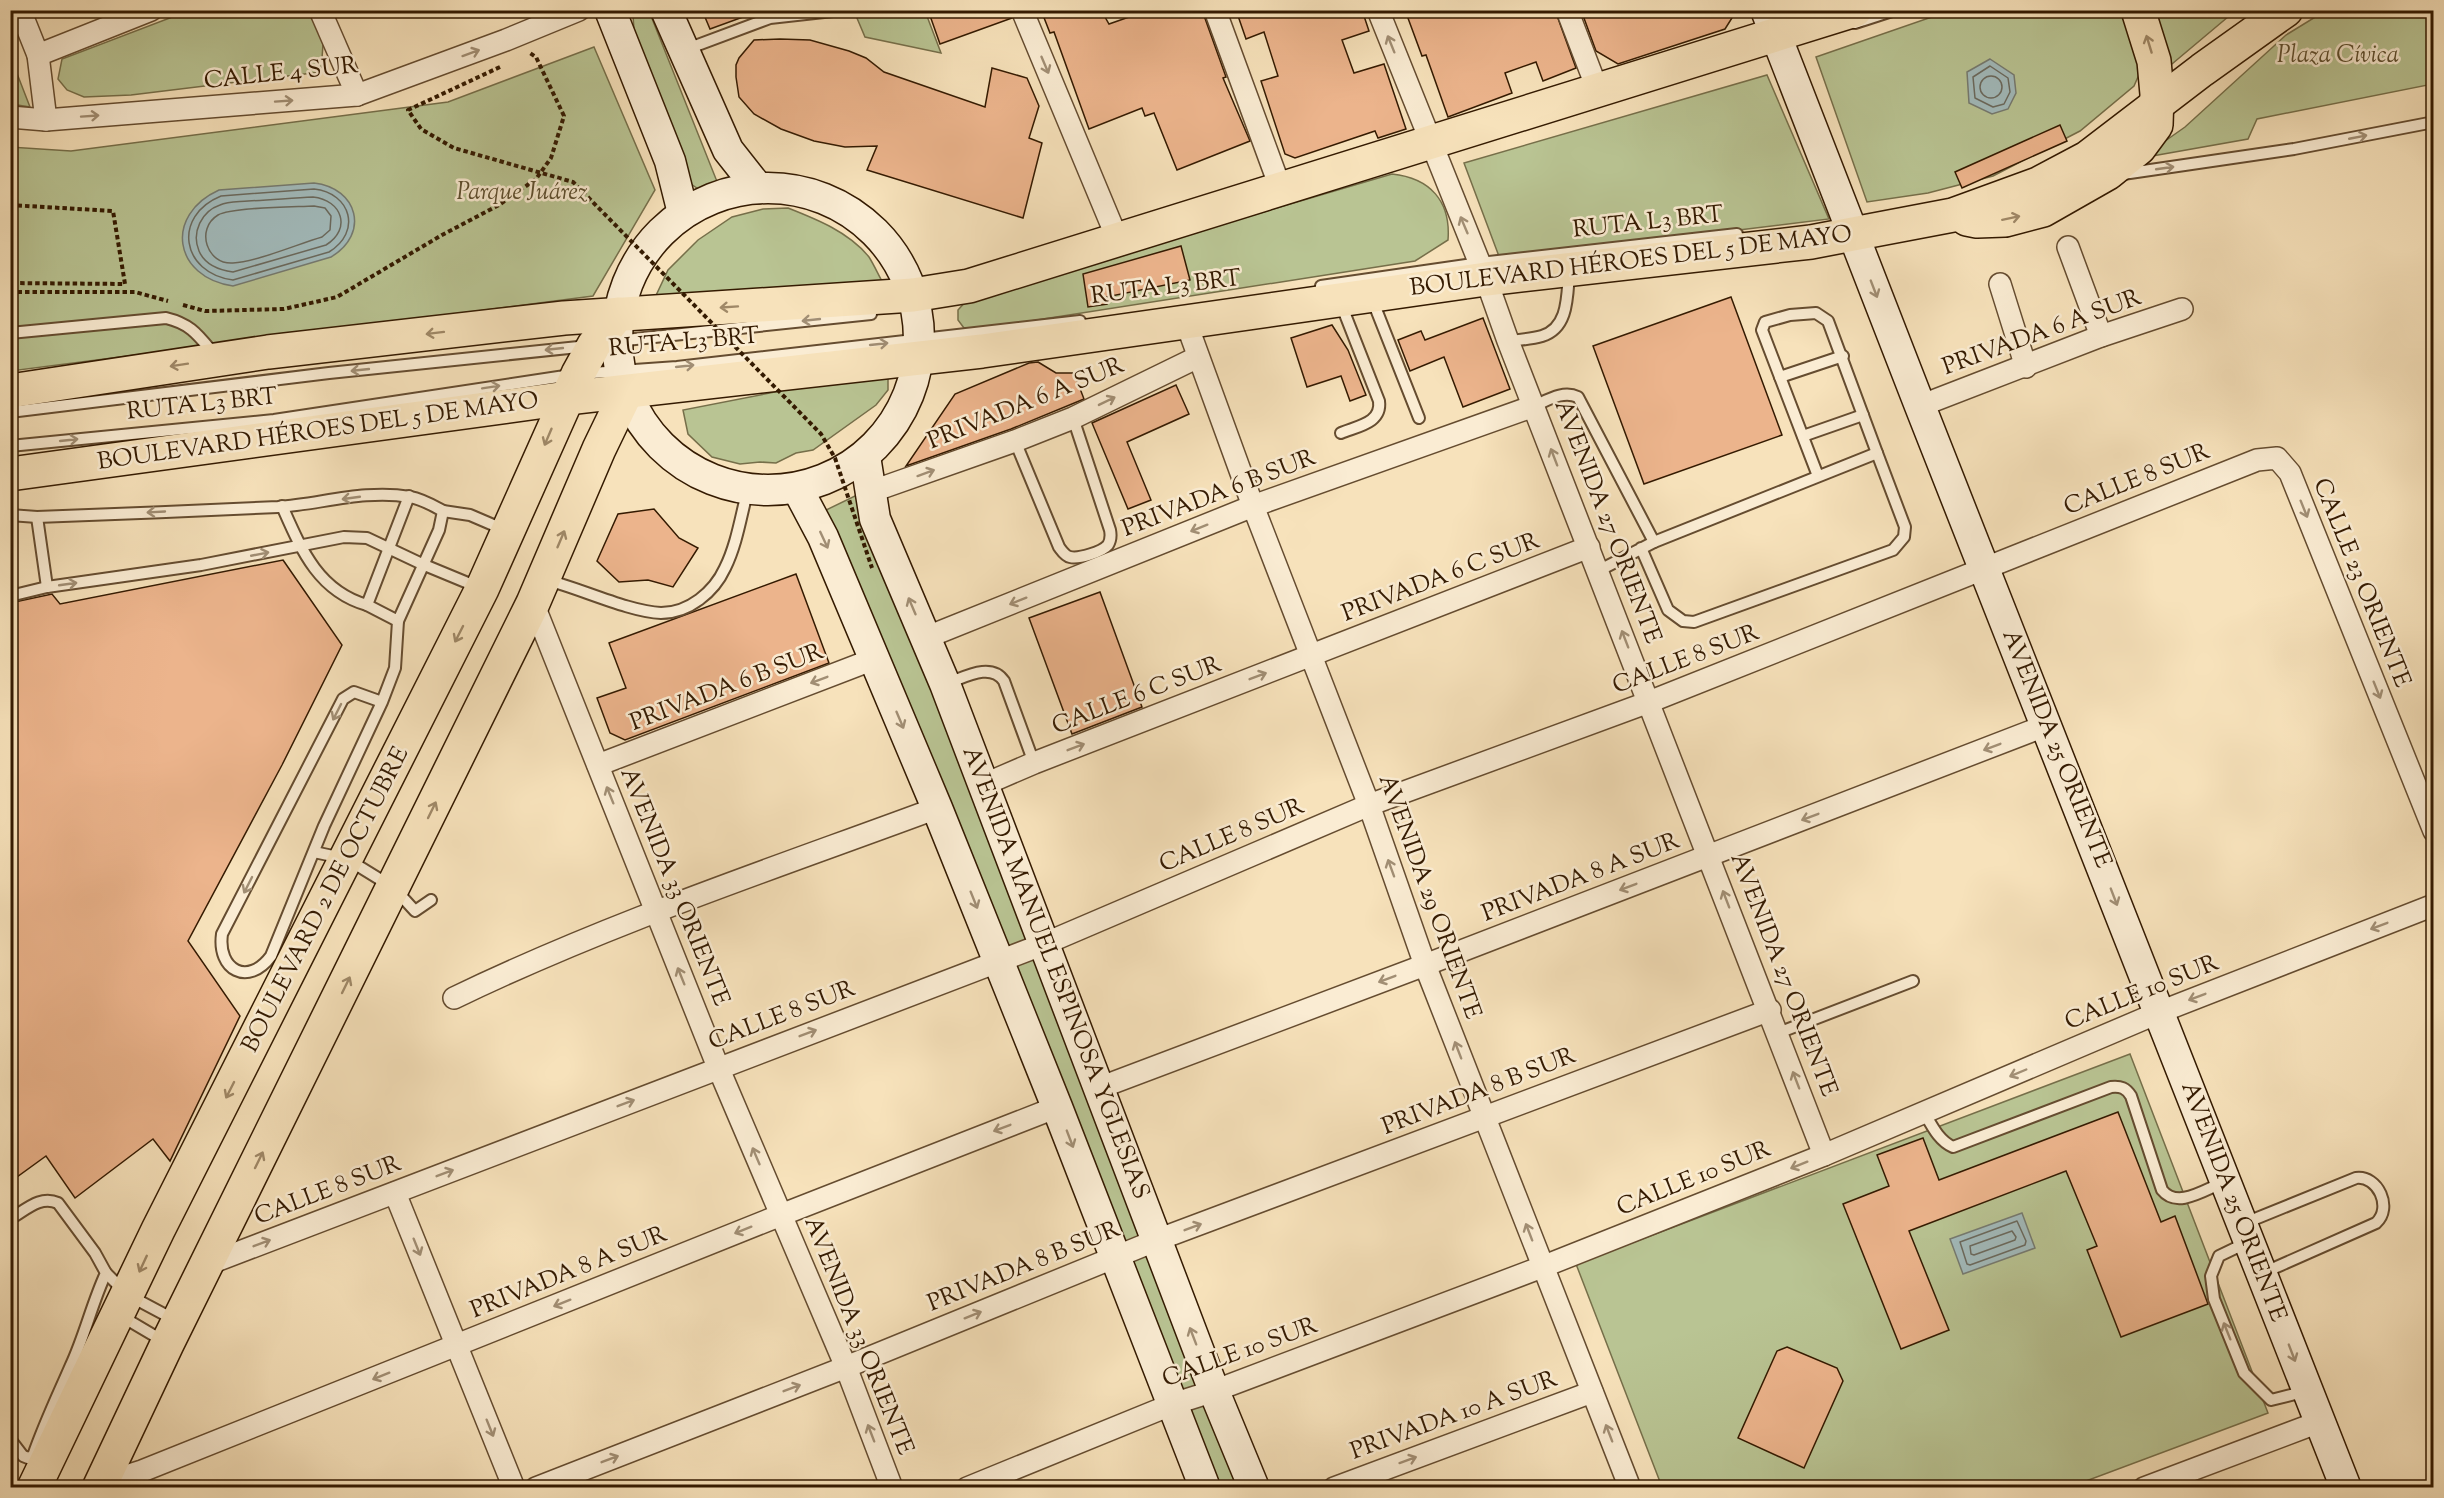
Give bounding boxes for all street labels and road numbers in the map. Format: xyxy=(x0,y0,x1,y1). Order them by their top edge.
street label: CALLE 4 SUR xyxy=(202,49,360,99)
street label: RUTA L3 BRT xyxy=(1571,198,1725,248)
street label: BOULEVARD HÉROES DEL 5 DE MAYO xyxy=(1408,218,1854,306)
street label: RUTA L3 BRT xyxy=(1089,262,1243,314)
street label: PRIVADA 6 A SUR xyxy=(1938,281,2147,385)
street label: RUTA L3 BRT xyxy=(607,319,761,367)
street label: PRIVADA 6 A SUR xyxy=(923,349,1130,459)
street label: RUTA L3 BRT xyxy=(125,380,279,430)
street label: BOULEVARD HÉROES DEL 5 DE MAYO xyxy=(95,384,541,480)
street label: AVENIDA 27 ORIENTE xyxy=(1545,395,1669,649)
street label: CALLE 8 SUR xyxy=(2059,435,2216,525)
street label: PRIVADA 6 B SUR xyxy=(1117,441,1321,547)
street label: CALLE 23 ORIENTE xyxy=(2303,473,2419,693)
street label: PRIVADA 6 C SUR xyxy=(1337,524,1545,631)
street label: CALLE 8 SUR xyxy=(1608,616,1765,704)
street label: AVENIDA 25 ORIENTE xyxy=(1993,625,2120,874)
street label: PRIVADA 6 B SUR xyxy=(625,635,829,741)
street label: CALLE 6 C SUR xyxy=(1047,648,1227,744)
street label: BOULEVARD 2 DE OCTUBRE xyxy=(234,741,418,1059)
street label: AVENIDA MANUEL ESPINOSA YGLESIAS xyxy=(953,742,1157,1204)
street label: AVENIDA 33 ORIENTE xyxy=(611,763,738,1012)
street label: AVENIDA 29 ORIENTE xyxy=(1369,770,1489,1025)
street label: CALLE 8 SUR xyxy=(1154,790,1310,882)
street label: PRIVADA 8 A SUR xyxy=(1477,824,1686,931)
street label: AVENIDA 27 ORIENTE xyxy=(1721,848,1845,1102)
street label: CALLE 10 SUR xyxy=(2060,946,2225,1039)
street label: CALLE 8 SUR xyxy=(704,972,861,1060)
street label: PRIVADA 8 B SUR xyxy=(1377,1039,1581,1145)
street label: AVENIDA 25 ORIENTE xyxy=(2172,1077,2295,1327)
street label: CALLE 10 SUR xyxy=(1612,1132,1777,1225)
street label: CALLE 8 SUR xyxy=(250,1147,407,1235)
street label: AVENIDA 33 ORIENTE xyxy=(795,1212,922,1461)
street label: PRIVADA 8 B SUR xyxy=(923,1213,1126,1321)
street label: PRIVADA 8 A SUR xyxy=(466,1218,673,1328)
street label: CALLE 10 SUR xyxy=(1158,1309,1323,1397)
street label: PRIVADA 10 A SUR xyxy=(1346,1362,1563,1469)

